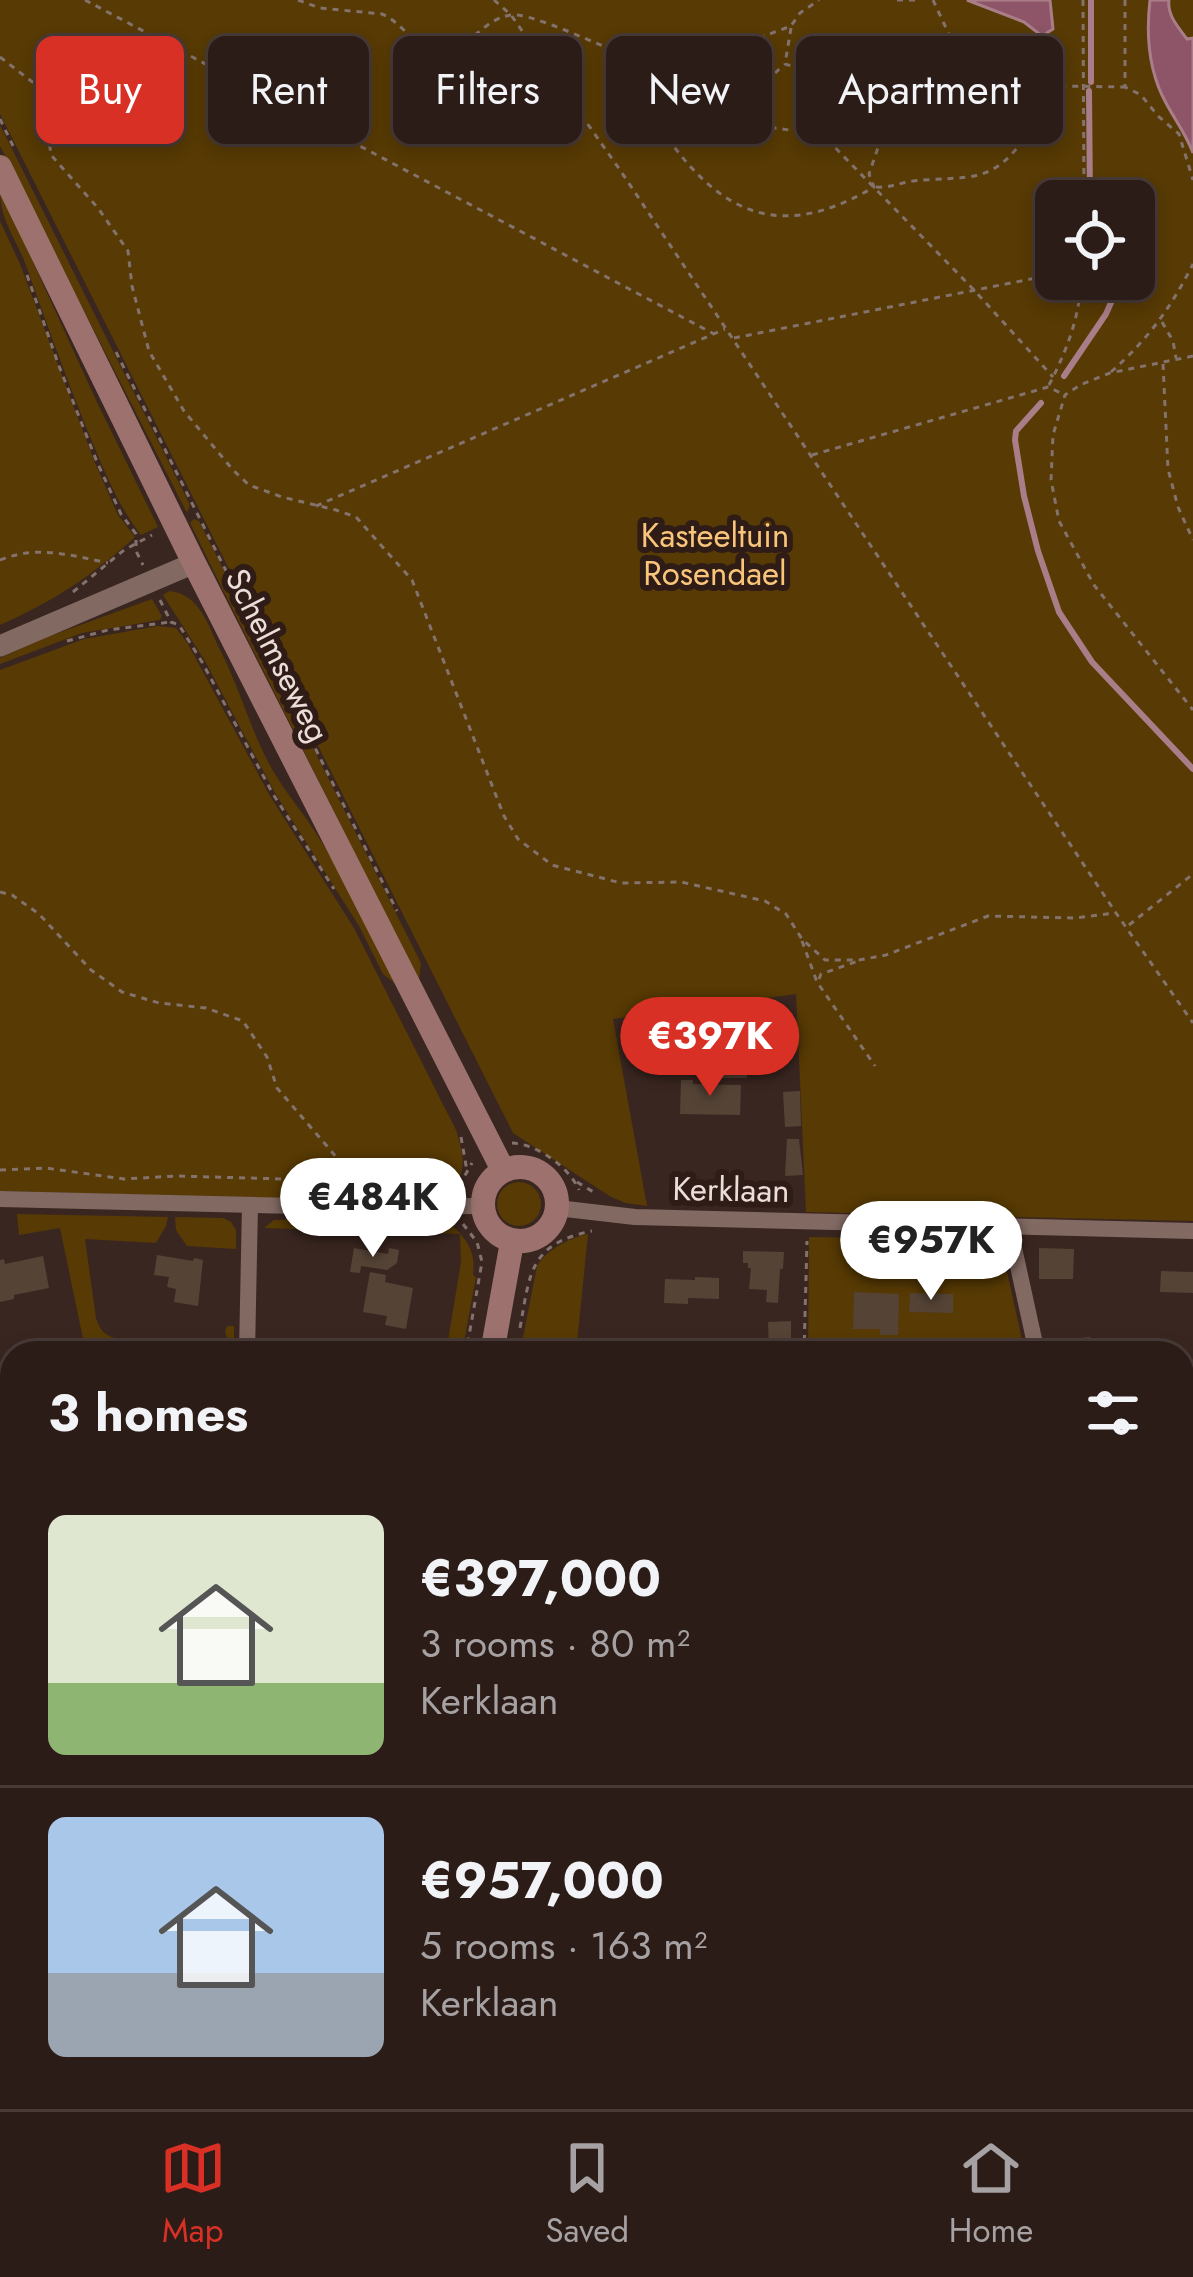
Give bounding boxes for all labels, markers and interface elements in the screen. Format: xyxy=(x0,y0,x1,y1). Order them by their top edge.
chip: Buy xyxy=(36,36,184,144)
chip: Rent xyxy=(208,36,369,144)
chip: Filters xyxy=(393,36,582,144)
chip: New xyxy=(606,36,772,144)
chip: Apartment xyxy=(796,36,1063,144)
map controls xyxy=(1035,180,1155,300)
button: locate xyxy=(1035,180,1155,300)
park label: Kasteeltuin Rosendael xyxy=(641,512,789,597)
street label: Schelmseweg xyxy=(214,560,341,750)
pin: €397K xyxy=(626,997,794,1099)
text: €397K xyxy=(647,1007,773,1064)
pin: €484K xyxy=(289,1158,457,1260)
street label: Kerklaan xyxy=(672,1165,790,1214)
text: €484K xyxy=(307,1168,439,1225)
pin: €957K xyxy=(847,1201,1015,1303)
text: €957K xyxy=(867,1211,995,1268)
text: 3 homes xyxy=(48,1376,248,1450)
icon: filters xyxy=(1080,1380,1146,1446)
text: €397,000 xyxy=(420,1541,661,1615)
icon: home xyxy=(144,1563,288,1707)
text: 3 rooms · 80 m² xyxy=(420,1615,690,1672)
text: Kerklaan xyxy=(420,1672,558,1729)
text: €957,000 xyxy=(420,1843,664,1917)
icon: home xyxy=(144,1865,288,2009)
text: 5 rooms · 163 m² xyxy=(420,1917,707,1974)
text: Kerklaan xyxy=(420,1974,558,2031)
tab: Map xyxy=(160,2135,226,2254)
tab: Saved xyxy=(546,2135,629,2254)
tab: Home xyxy=(949,2135,1033,2254)

